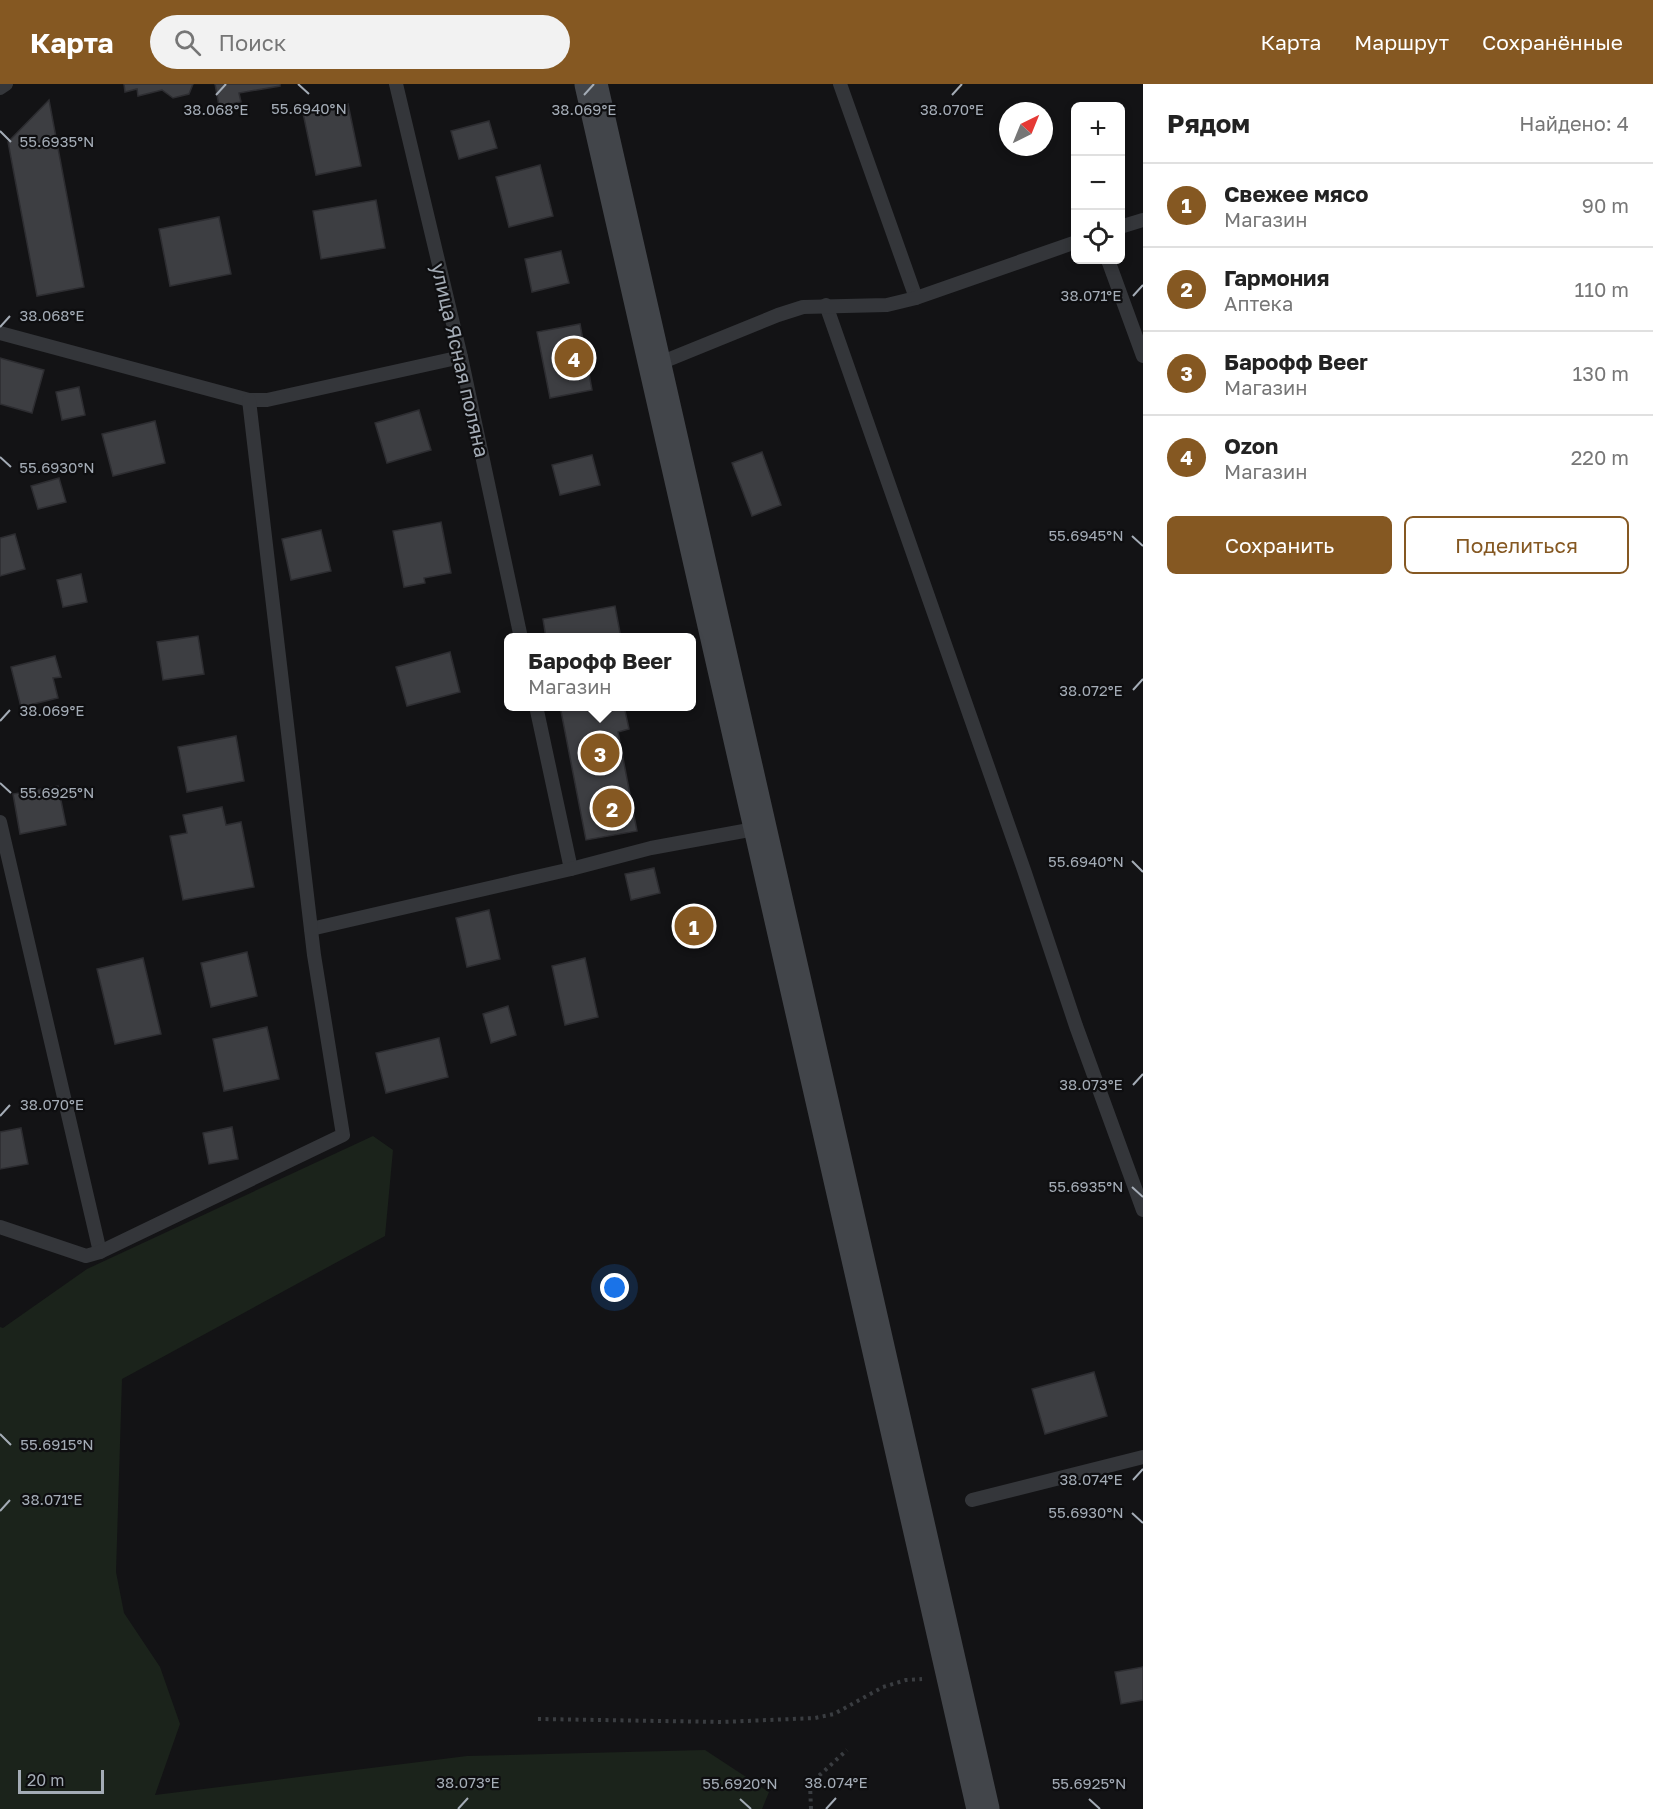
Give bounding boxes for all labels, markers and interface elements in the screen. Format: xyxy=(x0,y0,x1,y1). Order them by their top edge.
search box xyxy=(150,15,570,69)
text: Карта xyxy=(30,26,114,59)
icon: search xyxy=(171,26,204,59)
text: Поиск xyxy=(219,29,286,56)
text: Карта xyxy=(1260,29,1321,55)
text: Маршрут xyxy=(1354,29,1449,55)
text: Сохранённые xyxy=(1482,29,1623,55)
text: 55.6940°N xyxy=(271,99,347,117)
text: 38.068°E xyxy=(184,100,248,118)
text: 38.069°E xyxy=(552,100,616,118)
text: 38.070°E xyxy=(920,100,984,118)
north arrow xyxy=(999,102,1053,156)
map controls xyxy=(1071,102,1125,264)
button: + xyxy=(1071,102,1125,156)
text: Рядом xyxy=(1167,108,1250,139)
text: Найдено: 4 xyxy=(1519,111,1629,135)
text: 55.6935°N xyxy=(20,132,94,150)
button: − xyxy=(1071,156,1125,210)
text: Свежее мясо xyxy=(1224,180,1369,207)
text: 1 xyxy=(1181,193,1192,217)
text: 90 m xyxy=(1582,193,1629,217)
text: Магазин xyxy=(1224,207,1308,231)
button: locate xyxy=(1071,210,1125,264)
street label: улица Ясная поляна xyxy=(427,261,495,459)
text: Гармония xyxy=(1224,264,1329,291)
text: 2 xyxy=(1180,277,1193,301)
text: 110 m xyxy=(1575,277,1629,301)
text: 38.071°E xyxy=(1061,286,1121,304)
text: Аптека xyxy=(1224,291,1293,315)
text: 38.068°E xyxy=(20,306,84,324)
pin: 4 xyxy=(554,336,594,380)
text: Барофф Beer xyxy=(1224,348,1368,375)
text: 3 xyxy=(1180,361,1193,385)
text: 130 m xyxy=(1573,361,1629,385)
text: Магазин xyxy=(1224,375,1308,399)
text: Ozon xyxy=(1224,432,1278,459)
text: 4 xyxy=(1180,445,1193,469)
text: 220 m xyxy=(1571,445,1629,469)
text: 55.6930°N xyxy=(19,458,95,476)
text: Магазин xyxy=(1224,459,1308,483)
button: Сохранить xyxy=(1167,516,1392,574)
button: Поделиться xyxy=(1404,516,1629,574)
text: 55.6945°N xyxy=(1048,526,1124,544)
popup xyxy=(504,633,696,711)
text: Барофф Beer xyxy=(528,647,672,674)
text: Магазин xyxy=(528,674,612,698)
text: 38.072°E xyxy=(1059,681,1123,699)
text: 38.069°E xyxy=(20,701,84,719)
pin: 3 xyxy=(580,730,620,776)
text: 55.6925°N xyxy=(20,783,94,801)
pin: 2 xyxy=(592,786,632,830)
text: 55.6940°N xyxy=(1048,852,1124,870)
pin: 1 xyxy=(674,904,714,948)
text: 38.073°E xyxy=(1059,1075,1123,1093)
text: 38.070°E xyxy=(20,1095,84,1113)
text: 55.6935°N xyxy=(1049,1177,1123,1195)
your location xyxy=(600,1273,629,1302)
text: 55.6915°N xyxy=(20,1435,94,1453)
text: 38.074°E xyxy=(1059,1470,1123,1488)
text: 38.071°E xyxy=(22,1490,82,1508)
text: 55.6930°N xyxy=(1048,1503,1124,1521)
scale bar xyxy=(18,1767,104,1794)
text: 20 m xyxy=(27,1770,64,1790)
text: 38.073°E xyxy=(436,1773,500,1791)
text: 38.074°E xyxy=(804,1773,868,1791)
text: 55.6920°N xyxy=(702,1774,778,1792)
text: 55.6925°N xyxy=(1052,1774,1126,1792)

